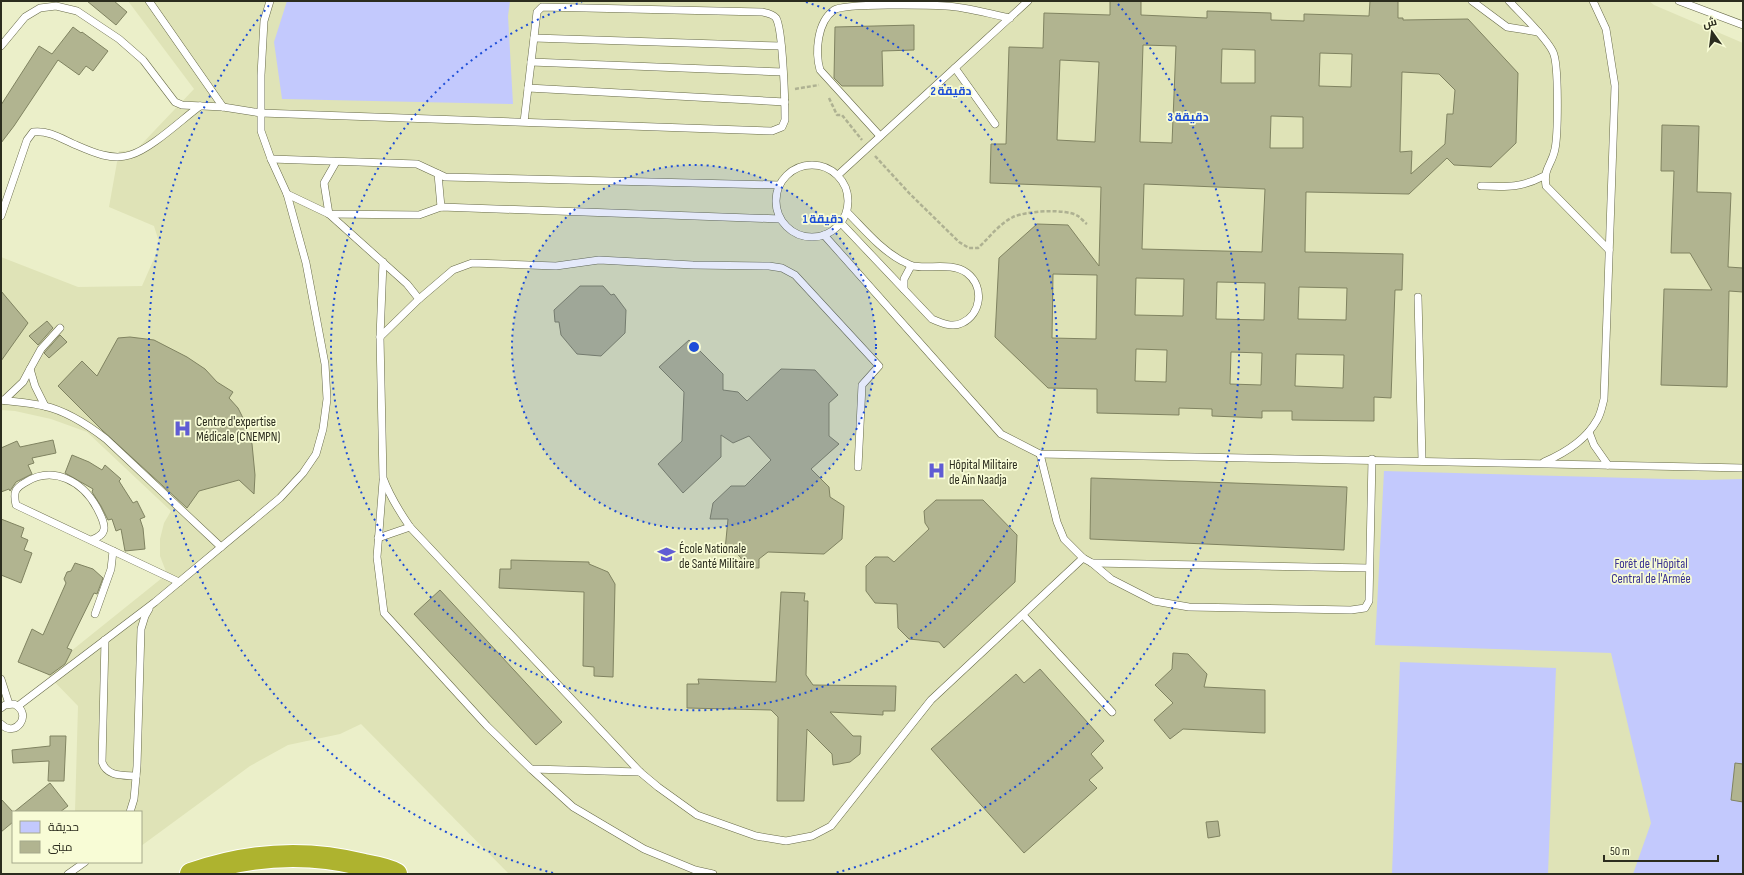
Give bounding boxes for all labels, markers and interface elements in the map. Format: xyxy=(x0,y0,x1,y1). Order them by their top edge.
north arrow xyxy=(1692,12,1732,52)
text: ش xyxy=(1701,15,1718,31)
text: 2 دقيقة xyxy=(930,84,972,99)
text: 3 دقيقة xyxy=(1167,110,1209,125)
text: 1 دقيقة xyxy=(803,212,843,227)
centre of rings xyxy=(687,340,701,354)
place label: Centre d'expertise Médicale (CNEMPN) xyxy=(196,414,280,445)
hospital icon: Centre d'expertise Médicale (CNEMPN) xyxy=(173,418,193,438)
place label: Hôpital Militaire de Ain Naadja xyxy=(949,457,1018,488)
hospital icon: Hôpital Militaire de Ain Naadja xyxy=(926,461,946,481)
place label: École Nationale de Santé Militaire xyxy=(679,541,754,572)
school or university icon: École Nationale de Santé Militaire xyxy=(656,545,676,565)
park label: Forêt de l'Hôpital Central de l'Armée xyxy=(1611,556,1691,587)
legend xyxy=(12,811,142,863)
text: حديقة xyxy=(48,820,79,835)
scale bar xyxy=(1604,837,1718,863)
text: مبنى xyxy=(48,840,73,855)
text: 50 m xyxy=(1610,844,1630,859)

